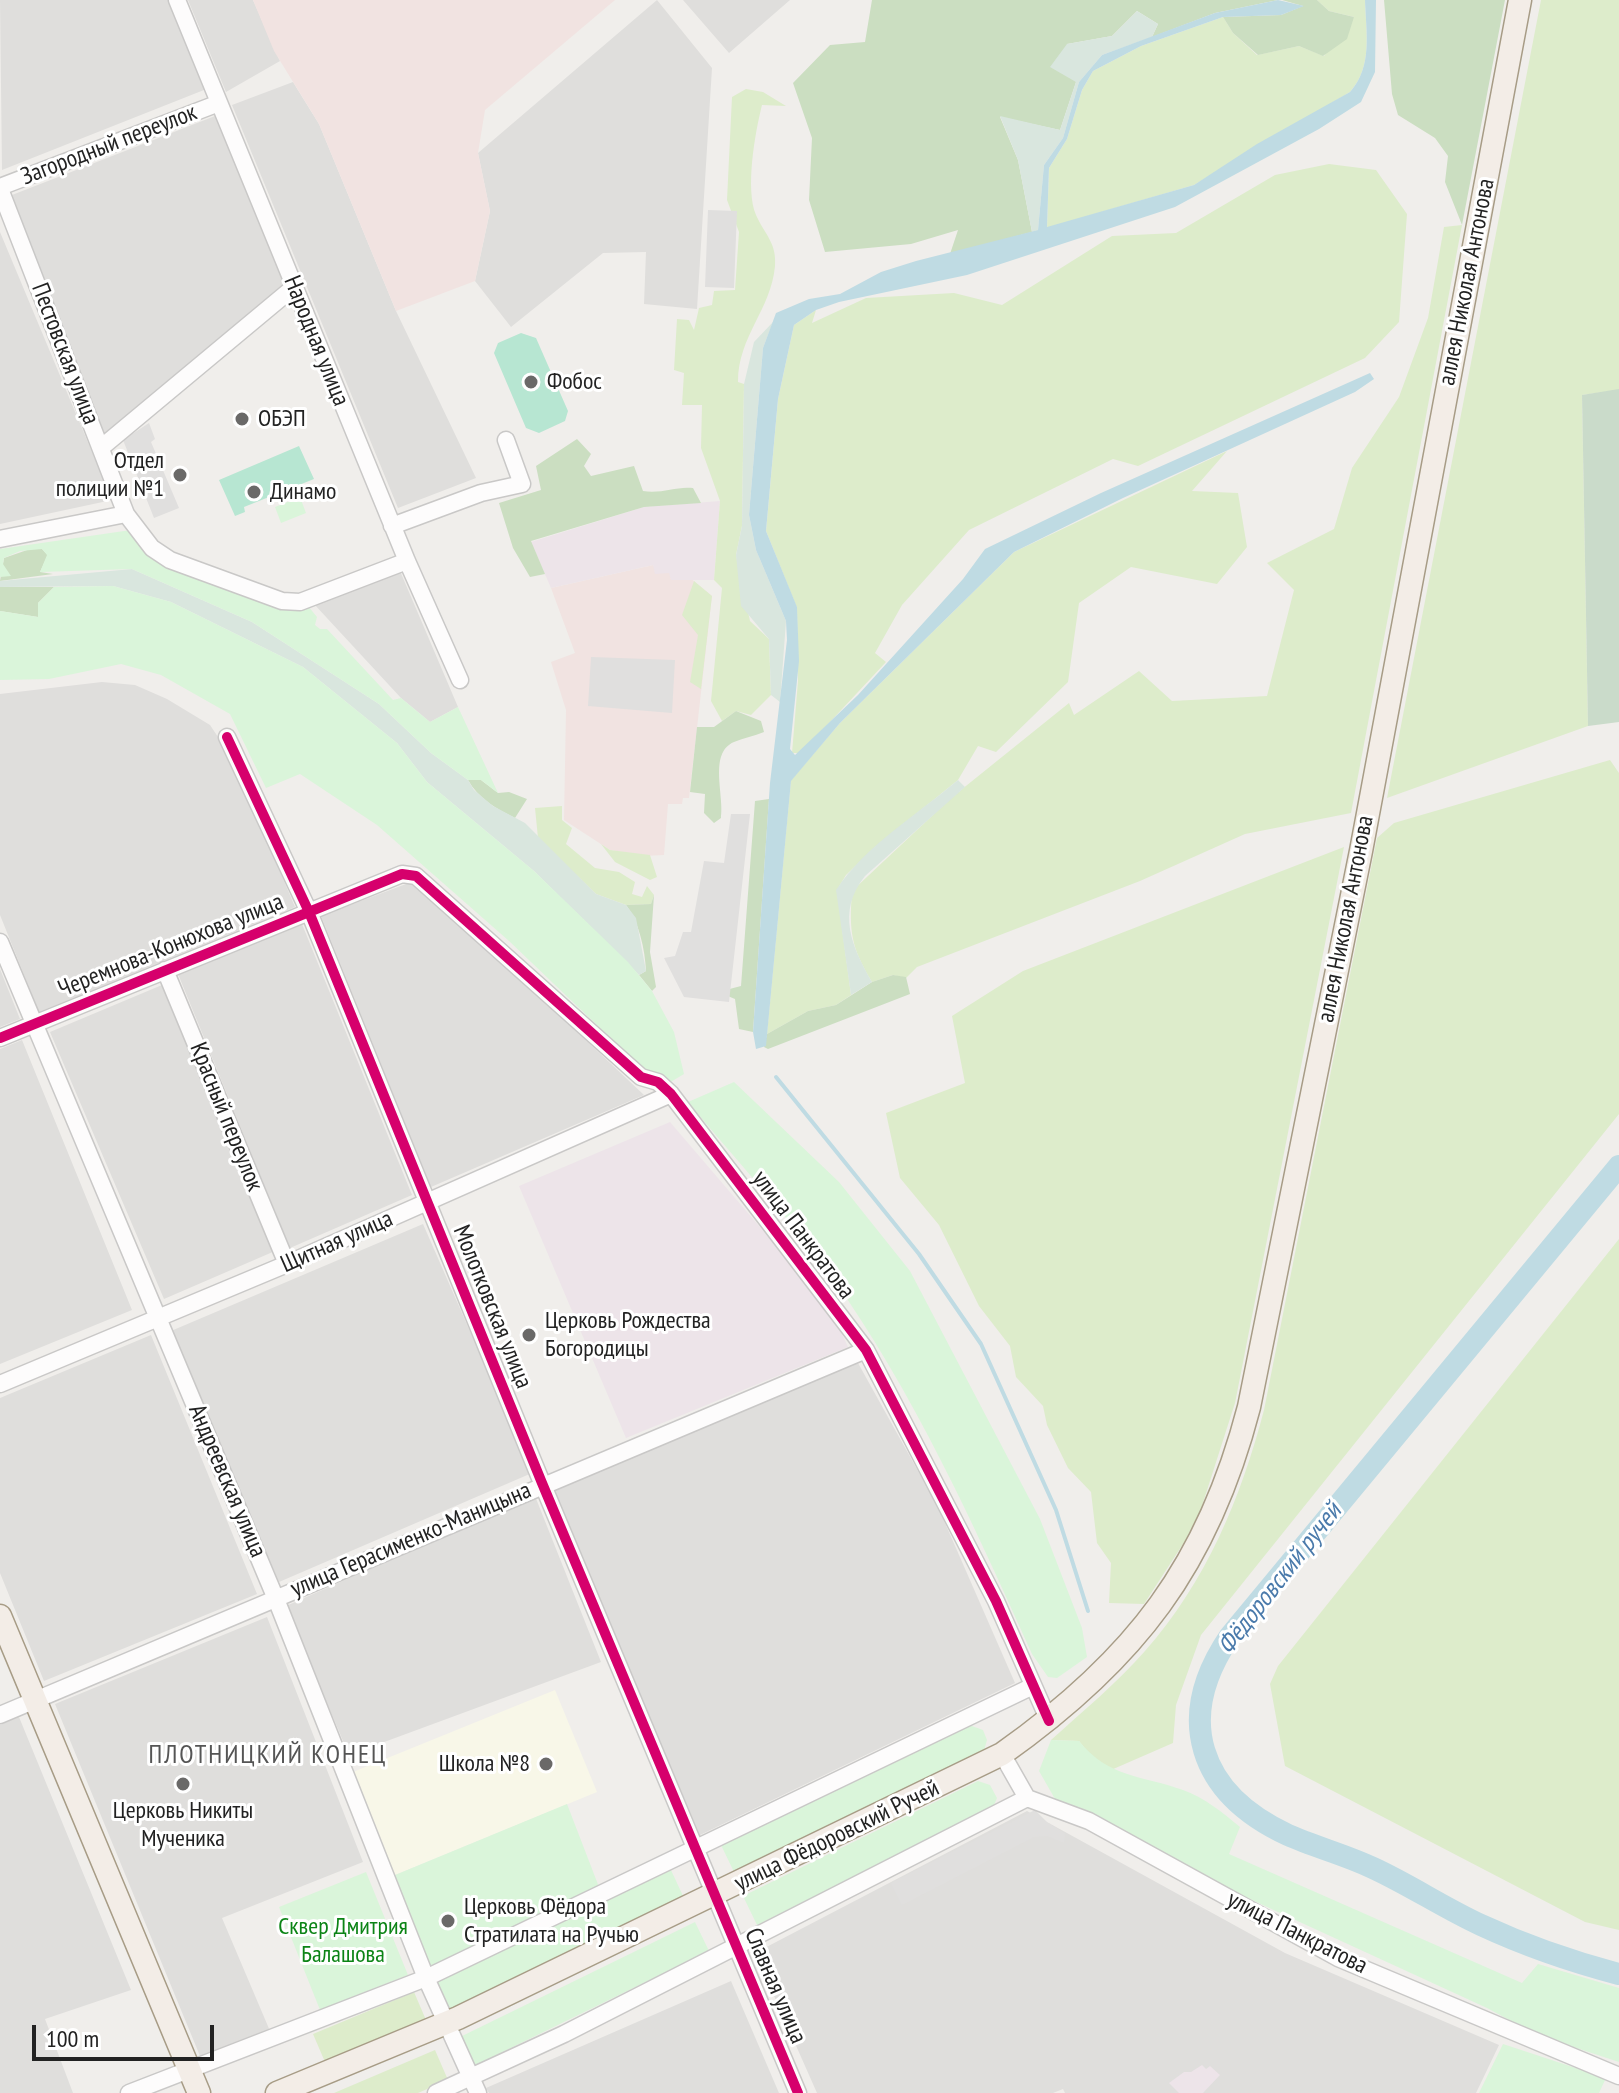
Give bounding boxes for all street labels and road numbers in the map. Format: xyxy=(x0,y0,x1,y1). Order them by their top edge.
street label: Загородный переулок xyxy=(17,98,201,192)
street label: аллея Николая Антонова xyxy=(1433,176,1501,388)
street label: Народная улица xyxy=(277,272,355,410)
street label: Пестовская улица xyxy=(25,279,105,429)
street label: аллея Николая Антонова xyxy=(1312,813,1380,1025)
street label: Черемнова-Конюхова улица xyxy=(54,888,288,1004)
street label: Красный переулок xyxy=(183,1038,269,1196)
street label: улица Панкратова xyxy=(745,1165,861,1305)
street label: Щитная улица xyxy=(277,1205,397,1279)
street label: Молотковская улица xyxy=(446,1221,538,1393)
street label: Андреевская улица xyxy=(182,1400,272,1562)
street label: улица Герасименко-Маницына xyxy=(286,1476,536,1604)
street label: улица Фёдоровский Ручей xyxy=(730,1774,944,1898)
street label: улица Панкратова xyxy=(1222,1885,1372,1981)
street label: Славная улица xyxy=(738,1924,812,2048)

